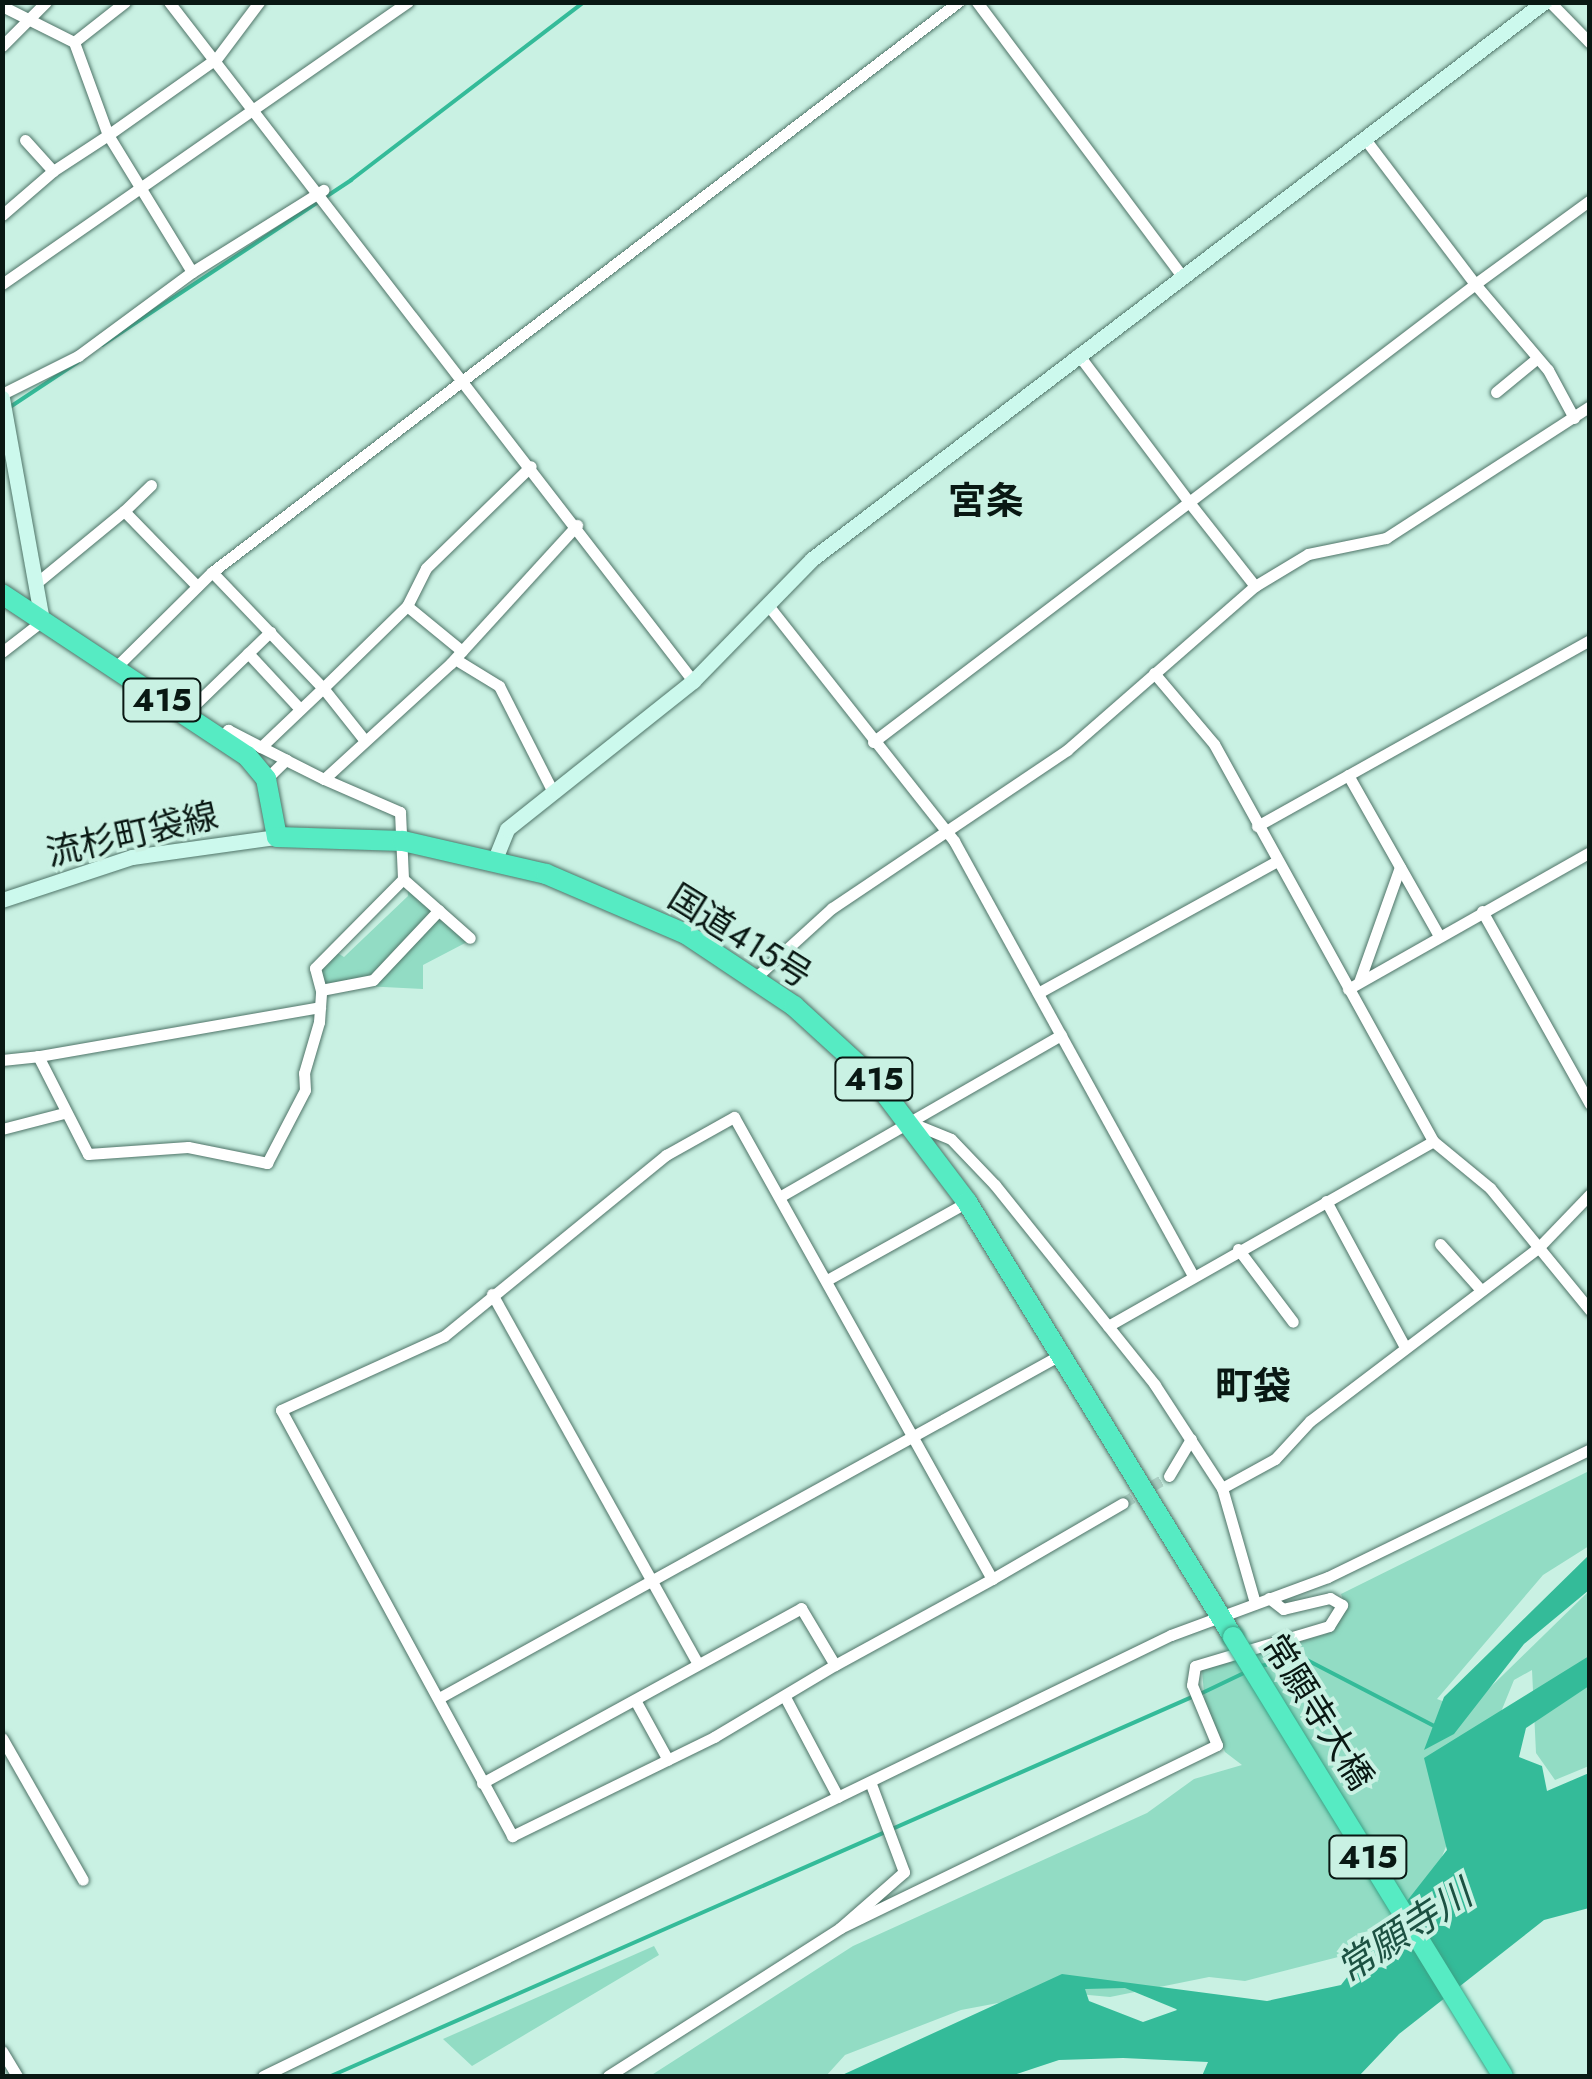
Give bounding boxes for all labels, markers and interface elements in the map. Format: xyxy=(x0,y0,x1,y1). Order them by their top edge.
district label: 宮条 xyxy=(948,478,1024,524)
road number: 415 xyxy=(122,673,202,727)
street label: 流杉町袋線 xyxy=(42,794,222,874)
street label: 国道415号 xyxy=(661,876,819,996)
road number: 415 xyxy=(834,1052,914,1106)
district label: 町袋 xyxy=(1215,1363,1291,1409)
street label: 常願寺大橋 xyxy=(1254,1627,1382,1797)
road number: 415 xyxy=(1328,1830,1408,1884)
water label: 常願寺川 xyxy=(1328,1870,1480,1992)

